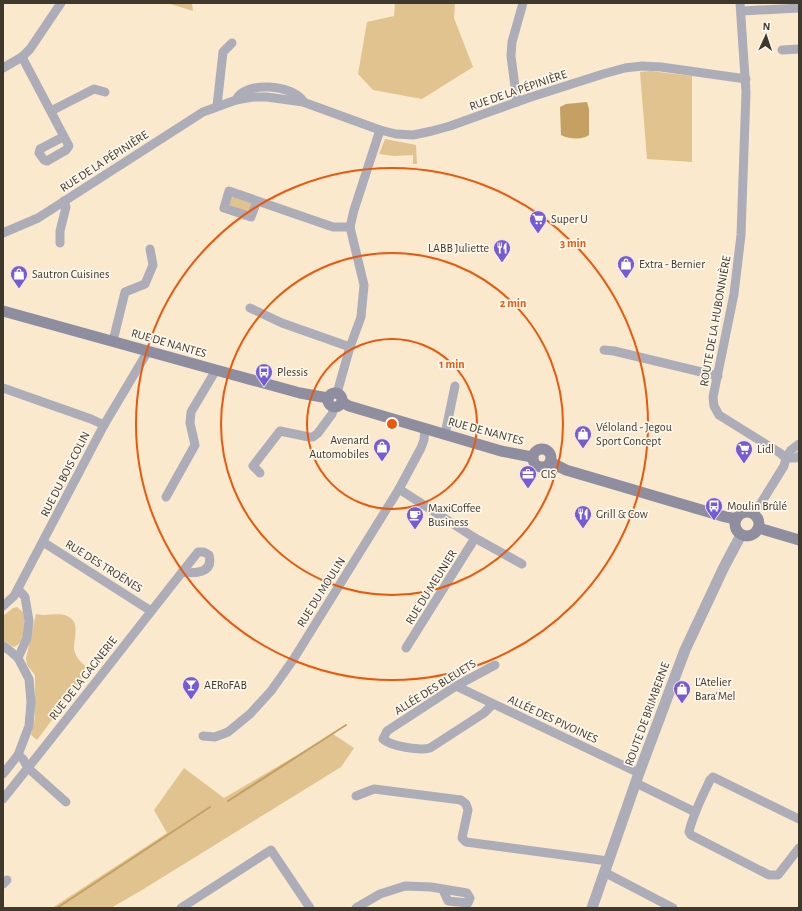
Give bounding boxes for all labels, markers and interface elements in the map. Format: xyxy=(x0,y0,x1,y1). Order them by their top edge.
north arrow xyxy=(746,16,786,56)
text: N xyxy=(762,21,771,32)
street label: RUE DE LA PÉPINIÈRE xyxy=(467,67,568,112)
street label: RUE DE LA PÉPINIÈRE xyxy=(57,127,150,194)
supermarket icon: Super U xyxy=(528,209,548,234)
place label: Super U xyxy=(551,213,588,225)
text: 3 min xyxy=(560,237,586,249)
restaurant icon: LABB Juliette xyxy=(492,238,512,263)
place label: LABB Juliette xyxy=(428,242,489,254)
shop icon: Extra - Bernier xyxy=(616,254,636,279)
street label: ROUTE DE LA HUBONNIÈRE xyxy=(697,254,732,387)
place label: Extra - Bernier xyxy=(639,258,705,270)
shop icon: Sautron Cuisines xyxy=(9,264,29,289)
place label: Sautron Cuisines xyxy=(32,268,109,280)
text: 2 min xyxy=(500,297,526,309)
street label: RUE DE NANTES xyxy=(130,327,208,360)
text: 1 min xyxy=(439,358,465,370)
bus stop icon: Plessis xyxy=(254,362,274,387)
place label: Plessis xyxy=(277,366,308,378)
street label: RUE DE NANTES xyxy=(447,415,525,447)
centre of rings xyxy=(385,417,399,431)
place label: Véloland - Jegou Sport Concept xyxy=(596,421,672,447)
shop icon: Véloland - Jegou Sport Concept xyxy=(573,424,593,449)
street label: RUE DU BOIS COLIN xyxy=(38,429,92,519)
place label: Avenard Automobiles xyxy=(309,434,369,460)
shop icon: Avenard Automobiles xyxy=(372,437,392,462)
supermarket icon: Lidl xyxy=(734,439,754,464)
place label: Lidl xyxy=(757,443,774,455)
office icon: CIS xyxy=(518,464,538,489)
place label: CIS xyxy=(541,468,556,480)
bus stop icon: Moulin Brûlé xyxy=(704,496,724,521)
place label: Moulin Brûlé xyxy=(727,500,787,512)
place label: MaxiCoffee Business xyxy=(428,502,481,528)
restaurant icon: Grill & Cow xyxy=(573,504,593,529)
cafe icon: MaxiCoffee Business xyxy=(405,505,425,530)
place label: Grill & Cow xyxy=(596,508,648,520)
street label: RUE DES TROËNES xyxy=(63,537,145,595)
street label: RUE DU MEUNIER xyxy=(403,547,459,626)
street label: RUE DU MOULIN xyxy=(295,555,347,629)
street label: RUE DE LA GAGNERIE xyxy=(47,634,119,722)
street label: ALLÉE DES BLEUETS xyxy=(392,656,478,717)
street label: ROUTE DE BRIMBERNE xyxy=(623,660,671,768)
bar icon: AERoFAB xyxy=(181,675,201,700)
place label: L'Atelier Bara'Mel xyxy=(695,676,736,702)
place label: AERoFAB xyxy=(204,679,247,691)
shop icon: L'Atelier Bara'Mel xyxy=(672,679,692,704)
street label: ALLÉE DES PIVOINES xyxy=(506,692,601,745)

